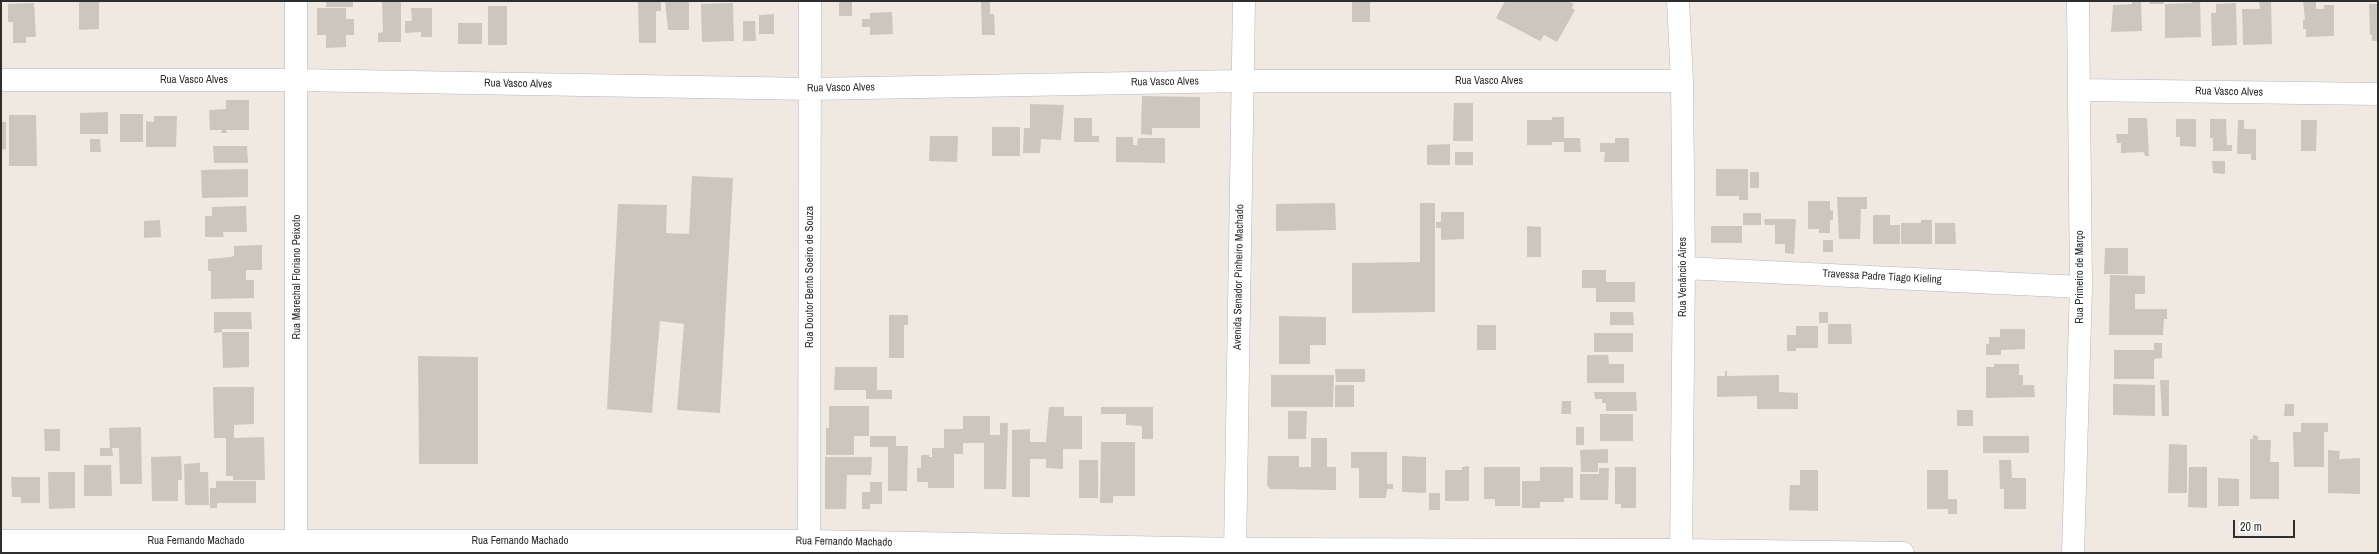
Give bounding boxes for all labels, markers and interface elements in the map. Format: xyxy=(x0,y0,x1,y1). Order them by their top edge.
street label: Rua Vasco Alves xyxy=(160,73,228,87)
street label: Rua Vasco Alves xyxy=(1455,74,1523,88)
street label: Rua Vasco Alves xyxy=(1131,75,1199,89)
street label: Rua Vasco Alves xyxy=(484,77,552,91)
street label: Rua Vasco Alves xyxy=(807,81,875,95)
street label: Rua Vasco Alves xyxy=(2195,85,2263,99)
street label: Avenida Senador Pinheiro Machado xyxy=(1231,204,1247,350)
street label: Rua Doutor Bento Soeiro de Souza xyxy=(803,206,817,348)
street label: Rua Marechal Floriano Peixoto xyxy=(290,215,304,339)
street label: Rua Primeiro de Março xyxy=(2073,230,2087,324)
street label: Rua Venâncio Aires xyxy=(1676,237,1690,317)
street label: Travessa Padre Tiago Kieling xyxy=(1822,267,1942,287)
scale bar xyxy=(2235,512,2297,538)
text: 20 m xyxy=(2240,519,2262,535)
street label: Rua Fernando Machado xyxy=(148,534,244,548)
street label: Rua Fernando Machado xyxy=(472,534,568,548)
street label: Rua Fernando Machado xyxy=(795,535,893,549)

